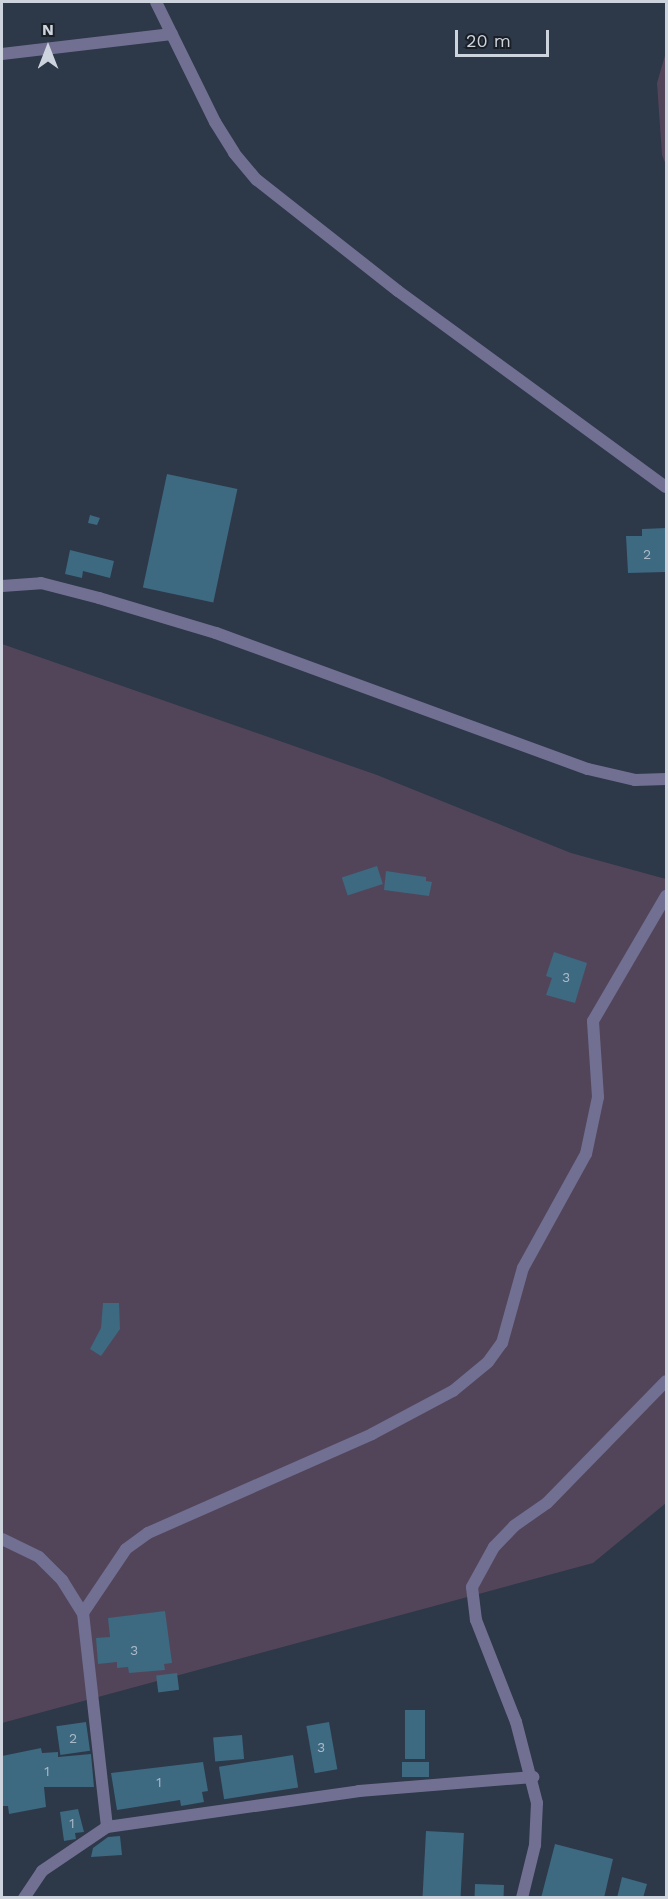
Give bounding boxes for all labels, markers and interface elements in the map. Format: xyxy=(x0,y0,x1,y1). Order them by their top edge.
north arrow xyxy=(18,18,78,78)
scale bar xyxy=(458,18,552,56)
text: N xyxy=(42,20,54,39)
text: 20 m xyxy=(466,30,511,51)
house number: 2 xyxy=(643,546,651,562)
house number: 3 xyxy=(562,969,570,985)
house number: 3 xyxy=(130,1642,138,1658)
house number: 2 xyxy=(69,1730,77,1746)
house number: 3 xyxy=(317,1739,325,1755)
house number: 1 xyxy=(44,1763,50,1779)
house number: 1 xyxy=(156,1774,162,1790)
house number: 1 xyxy=(69,1815,75,1831)

